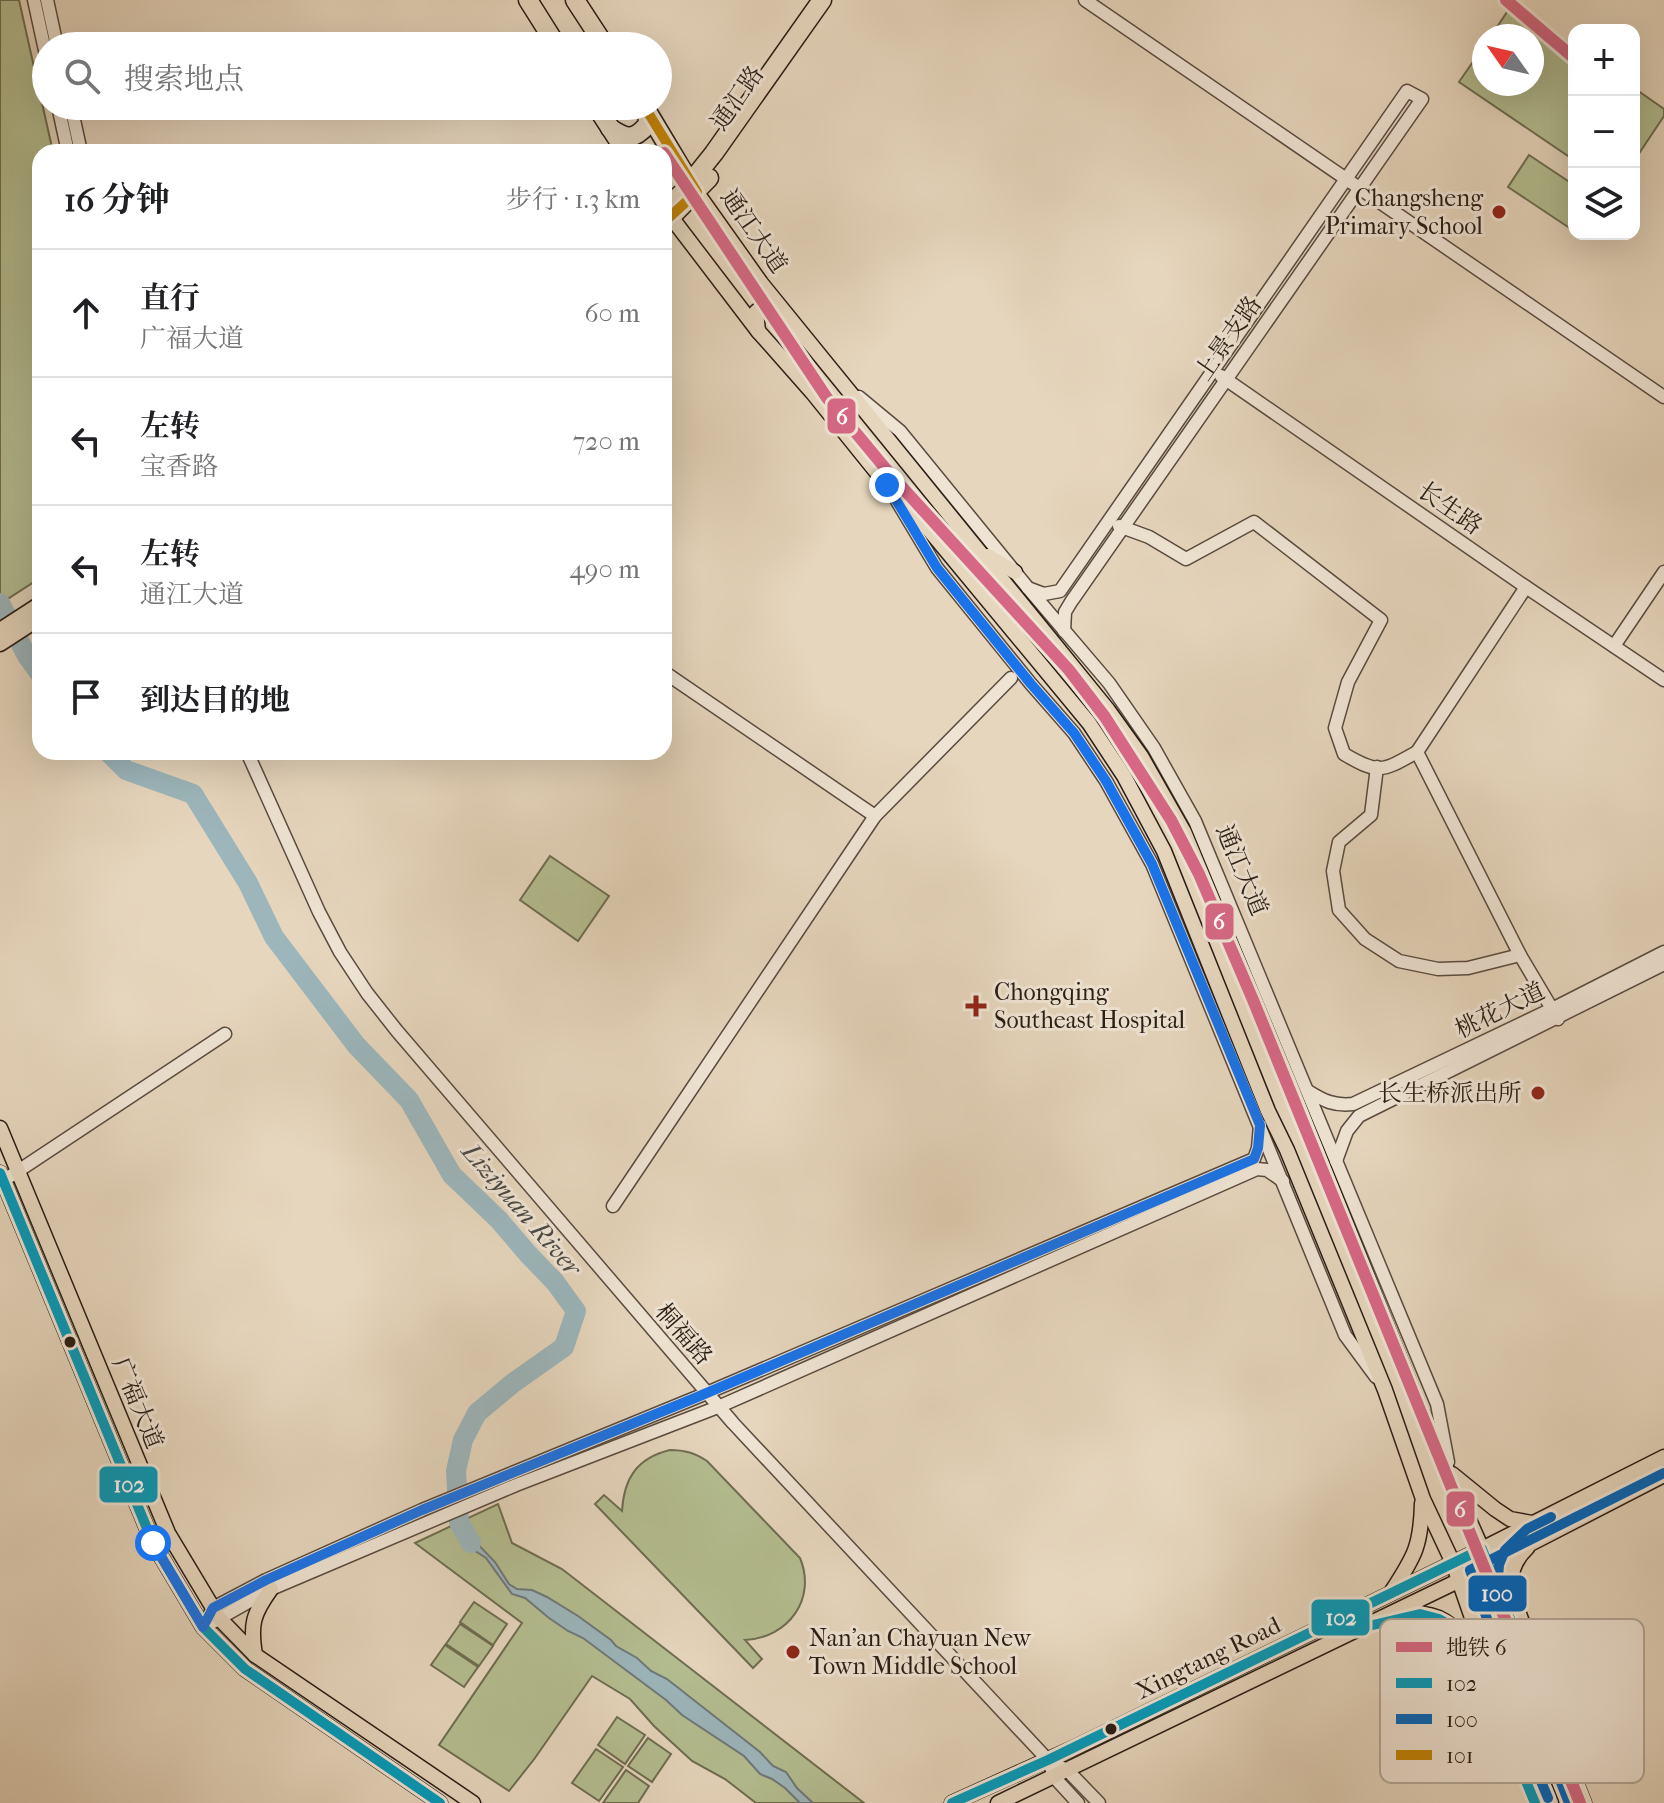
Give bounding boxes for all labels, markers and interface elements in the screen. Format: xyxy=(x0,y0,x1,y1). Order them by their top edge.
north arrow xyxy=(1472,24,1544,96)
map controls xyxy=(1568,24,1640,240)
button: + xyxy=(1568,24,1640,96)
search box xyxy=(32,32,672,120)
icon: search xyxy=(60,54,104,98)
street label: 通汇路 xyxy=(705,60,769,136)
text: 搜索地点 xyxy=(124,62,244,97)
button: − xyxy=(1568,96,1640,168)
button: layers xyxy=(1568,168,1640,240)
text: 16 分钟 xyxy=(64,180,170,220)
text: 步行 · 1.3 km xyxy=(506,184,640,215)
street label: 通江大道 xyxy=(715,184,793,278)
place label: Changsheng Primary School xyxy=(1325,184,1484,240)
marker: Changsheng Primary School xyxy=(1490,203,1508,221)
text: 直行 xyxy=(140,281,200,316)
icon: ahead xyxy=(64,291,108,335)
street label: 上景支路 xyxy=(1189,291,1267,385)
text: 60 m xyxy=(584,298,640,329)
text: 广福大道 xyxy=(140,323,244,354)
line badge: 6 xyxy=(826,397,857,435)
text: 6 xyxy=(836,404,849,430)
text: 左转 xyxy=(140,409,200,444)
icon: left xyxy=(64,419,108,463)
text: 720 m xyxy=(573,426,640,457)
text: 宝香路 xyxy=(140,451,218,482)
route end xyxy=(869,467,905,503)
street label: 长生路 xyxy=(1412,476,1488,540)
text: 左转 xyxy=(140,537,200,572)
icon: left xyxy=(64,547,108,591)
text: 490 m xyxy=(569,554,640,585)
text: 通江大道 xyxy=(140,579,244,610)
icon: arrive xyxy=(64,675,108,719)
text: 到达目的地 xyxy=(140,683,290,718)
street label: 通江大道 xyxy=(1210,820,1274,920)
line badge: 6 xyxy=(1204,902,1235,941)
text: 6 xyxy=(1213,909,1226,935)
street label: 桃花大道 xyxy=(1451,976,1549,1044)
place label: Chongqing Southeast Hospital xyxy=(994,978,1186,1034)
marker: Chongqing Southeast Hospital xyxy=(965,995,987,1017)
place label: 长生桥派出所 xyxy=(1378,1079,1522,1107)
marker: 长生桥派出所 xyxy=(1529,1084,1547,1102)
water label: Liziyuan River xyxy=(454,1135,589,1284)
street label: 桐福路 xyxy=(650,1298,718,1370)
unlabelled marker xyxy=(62,1334,78,1350)
street label: 广福大道 xyxy=(107,1353,169,1453)
line badge: 102 xyxy=(98,1465,159,1504)
text: 102 xyxy=(113,1472,145,1498)
line badge: 6 xyxy=(1445,1490,1476,1528)
text: 6 xyxy=(1454,1497,1467,1523)
route start xyxy=(135,1525,171,1561)
line badge: 100 xyxy=(1467,1574,1528,1613)
text: 100 xyxy=(1481,1581,1513,1607)
line badge: 102 xyxy=(1310,1598,1371,1637)
text: 102 xyxy=(1325,1605,1357,1631)
street label: Xingtang Road xyxy=(1131,1610,1286,1705)
legend xyxy=(1380,1619,1644,1783)
place label: Nan'an Chayuan New Town Middle School xyxy=(809,1624,1032,1680)
text: 地铁 6 xyxy=(1446,1635,1507,1661)
marker: Nan'an Chayuan New Town Middle School xyxy=(784,1643,802,1661)
text: 102 xyxy=(1446,1671,1477,1697)
text: 100 xyxy=(1446,1707,1478,1733)
unlabelled marker xyxy=(1103,1721,1119,1737)
text: 101 xyxy=(1446,1743,1474,1769)

